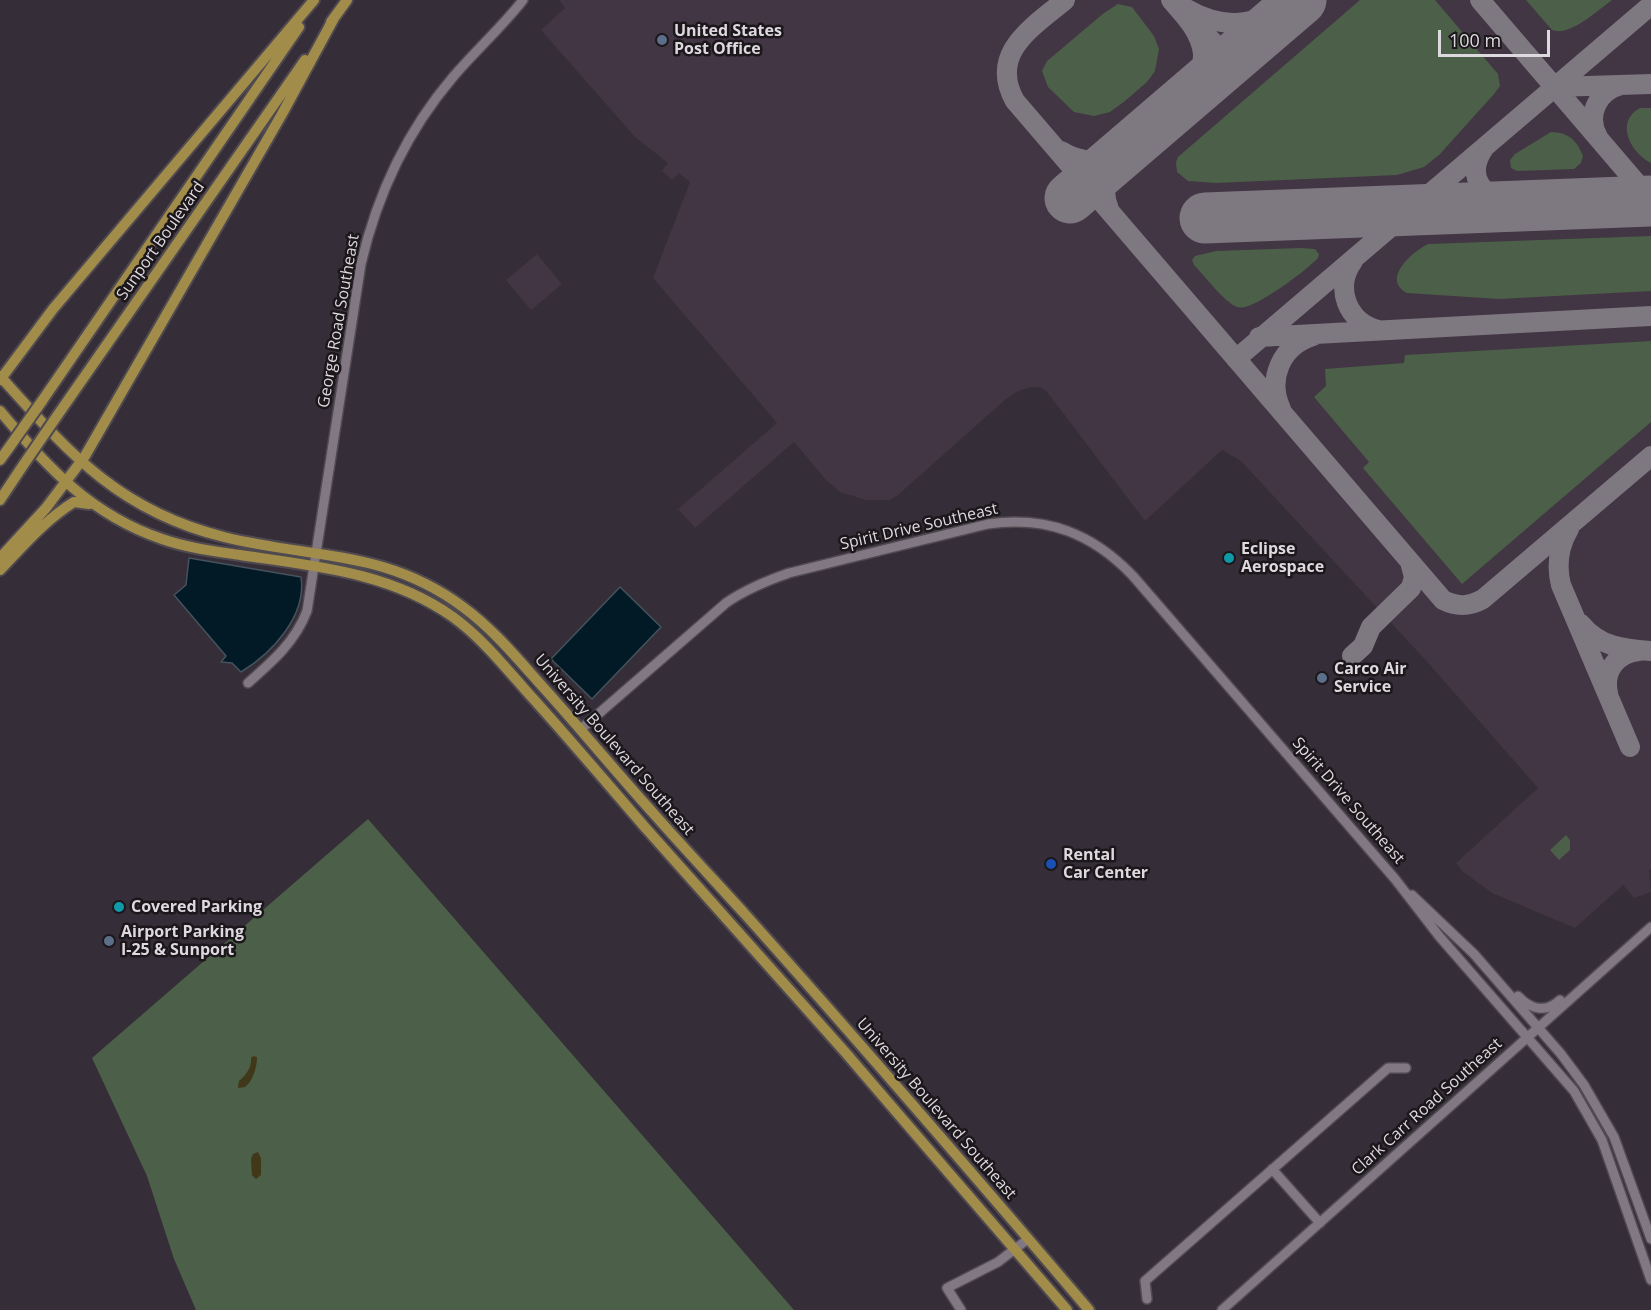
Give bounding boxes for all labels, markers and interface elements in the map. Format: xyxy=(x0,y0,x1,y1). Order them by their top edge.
scale bar xyxy=(1441,18,1554,56)
place label: United States Post Office xyxy=(674,21,782,59)
text: 100 m xyxy=(1449,28,1501,52)
marker: United States Post Office xyxy=(655,33,669,47)
street label: Sunport Boulevard xyxy=(113,178,209,304)
street label: George Road Southeast xyxy=(314,233,364,409)
street label: Spirit Drive Southeast xyxy=(838,500,1000,554)
place label: Eclipse Aerospace xyxy=(1241,539,1324,577)
marker: Eclipse Aerospace xyxy=(1222,551,1236,565)
street label: University Boulevard Southeast xyxy=(530,651,698,839)
place label: Carco Air Service xyxy=(1334,659,1407,697)
marker: Carco Air Service xyxy=(1315,671,1329,685)
street label: Spirit Drive Southeast xyxy=(1288,734,1408,868)
place label: Rental Car Center xyxy=(1063,845,1148,883)
marker: Rental Car Center xyxy=(1044,857,1058,871)
place label: Covered Parking xyxy=(131,897,262,917)
marker: Covered Parking xyxy=(112,900,126,914)
place label: Airport Parking I-25 & Sunport xyxy=(121,922,244,960)
marker: Airport Parking I-25 & Sunport xyxy=(102,934,116,948)
street label: University Boulevard Southeast xyxy=(852,1015,1020,1203)
street label: Clark Carr Road Southeast xyxy=(1348,1034,1506,1180)

